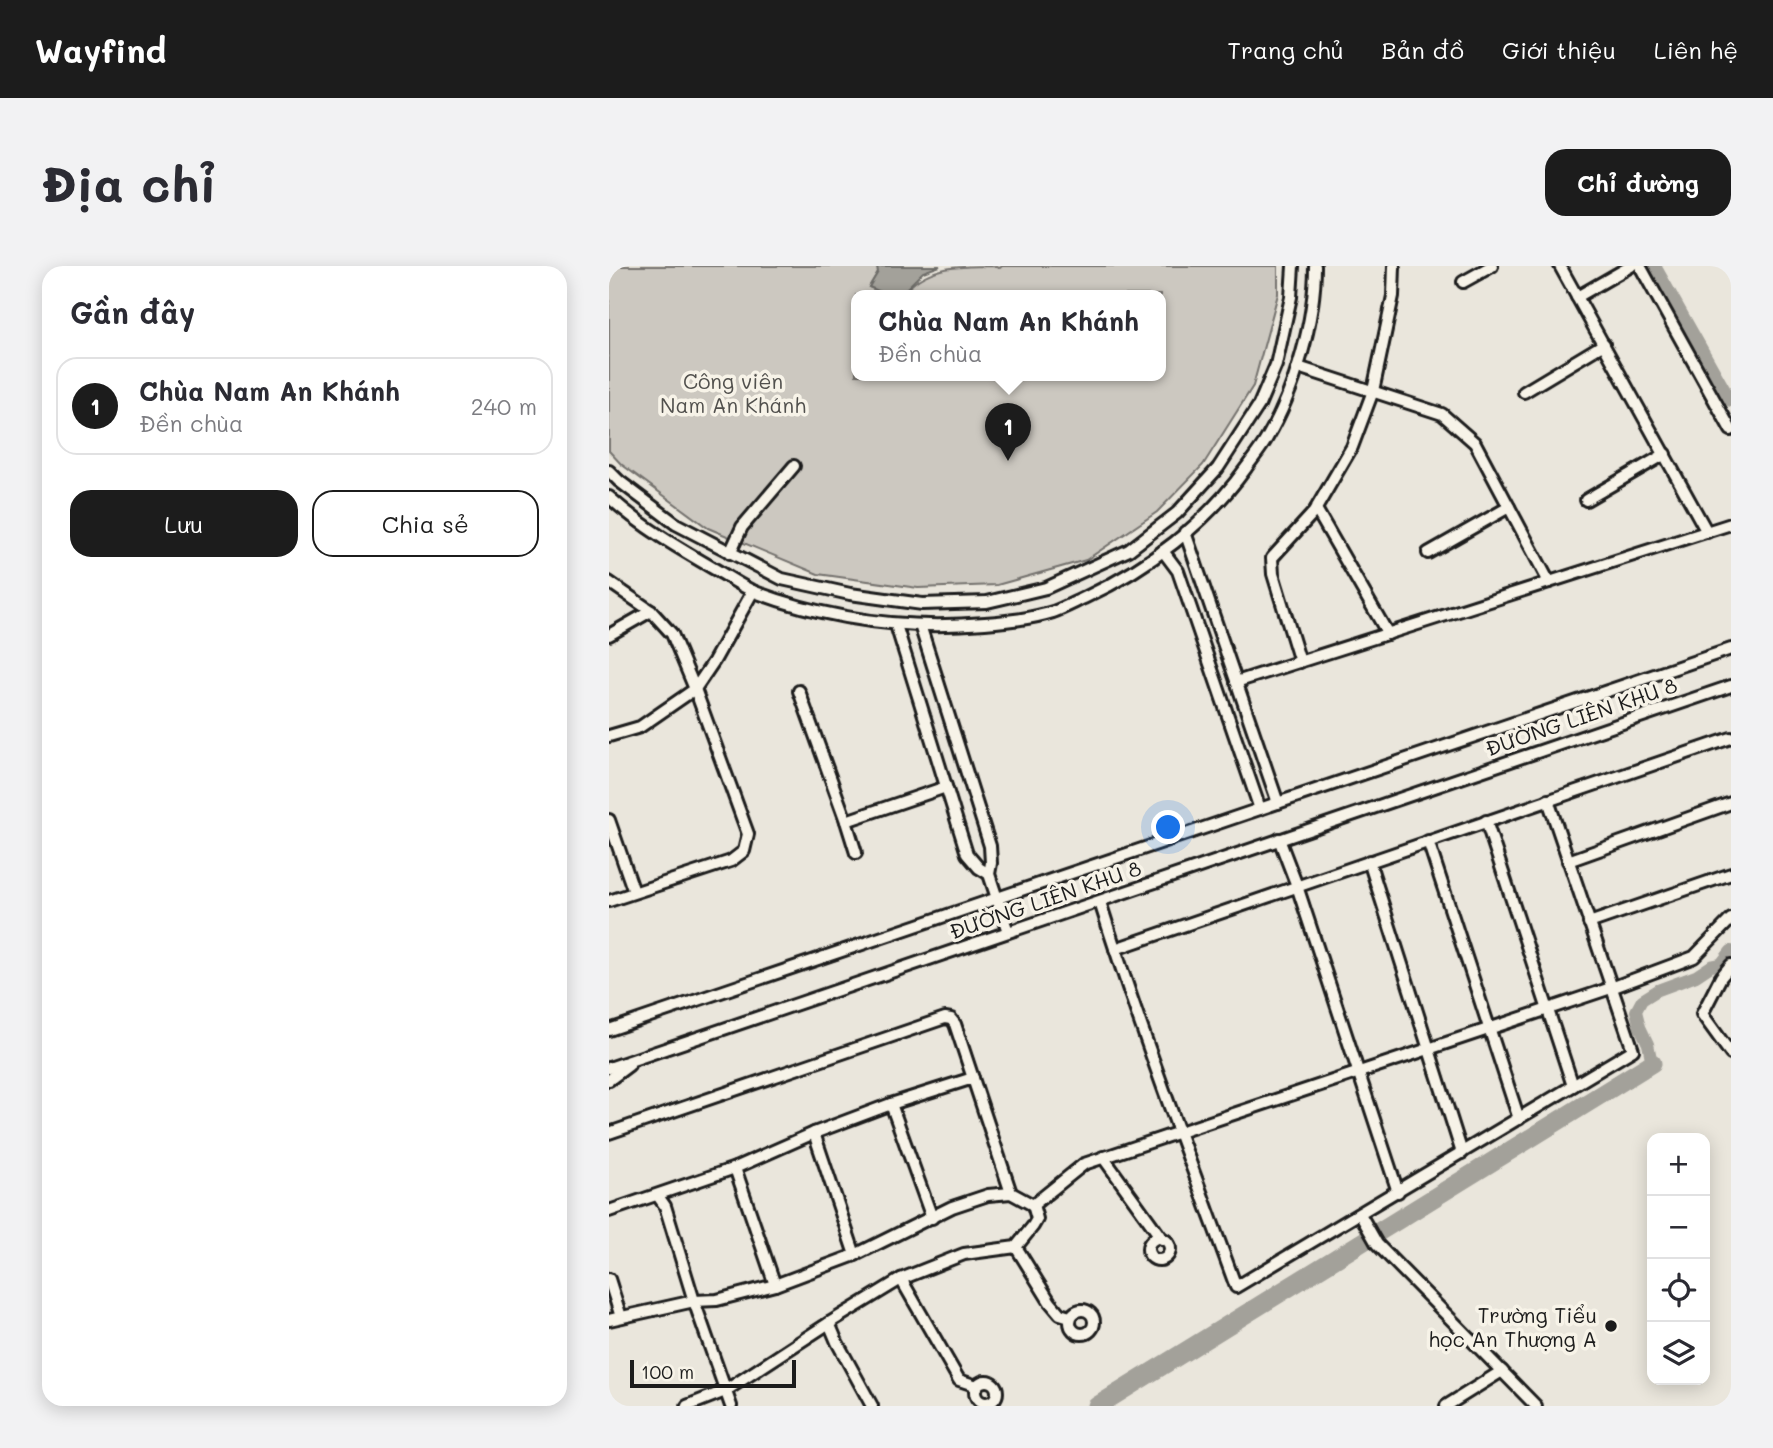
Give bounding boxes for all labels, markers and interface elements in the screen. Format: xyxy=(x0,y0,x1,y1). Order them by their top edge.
text: Wayfind xyxy=(35,28,166,71)
text: Trang chủ xyxy=(1228,34,1344,65)
text: Bản đồ xyxy=(1382,34,1464,65)
text: Giới thiệu xyxy=(1502,34,1616,65)
text: Liên hệ xyxy=(1654,34,1738,65)
button: Chỉ đường xyxy=(1545,149,1731,216)
text: Địa chỉ xyxy=(42,151,216,214)
popup xyxy=(851,290,1166,381)
text: Gần đây xyxy=(70,292,195,332)
text: Chùa Nam An Khánh xyxy=(878,304,1139,338)
text: Đền chùa xyxy=(878,338,982,368)
park label: Công viên Nam An Khánh xyxy=(660,367,806,418)
text: Chùa Nam An Khánh xyxy=(139,374,400,408)
text: 1 xyxy=(90,391,100,421)
text: 240 m xyxy=(471,391,537,421)
pin: 1 xyxy=(985,403,1031,461)
text: Đền chùa xyxy=(139,408,243,438)
button: Lưu xyxy=(70,490,298,557)
button: Chia sẻ xyxy=(312,490,539,557)
street label: ĐƯỜNG LIÊN KHU 8 xyxy=(1482,671,1680,761)
your location xyxy=(1151,810,1185,844)
street label: ĐƯỜNG LIÊN KHU 8 xyxy=(946,854,1144,944)
map controls xyxy=(1647,1133,1710,1385)
button: + xyxy=(1647,1133,1710,1196)
button: − xyxy=(1647,1196,1710,1259)
button: locate xyxy=(1647,1259,1710,1322)
place label: Trường Tiểu học An Thượng A xyxy=(1428,1301,1597,1352)
marker: Trường Tiểu học An Thượng A xyxy=(1603,1318,1619,1334)
button: layers xyxy=(1647,1322,1710,1385)
scale bar xyxy=(630,1357,796,1389)
text: 100 m xyxy=(641,1359,694,1384)

